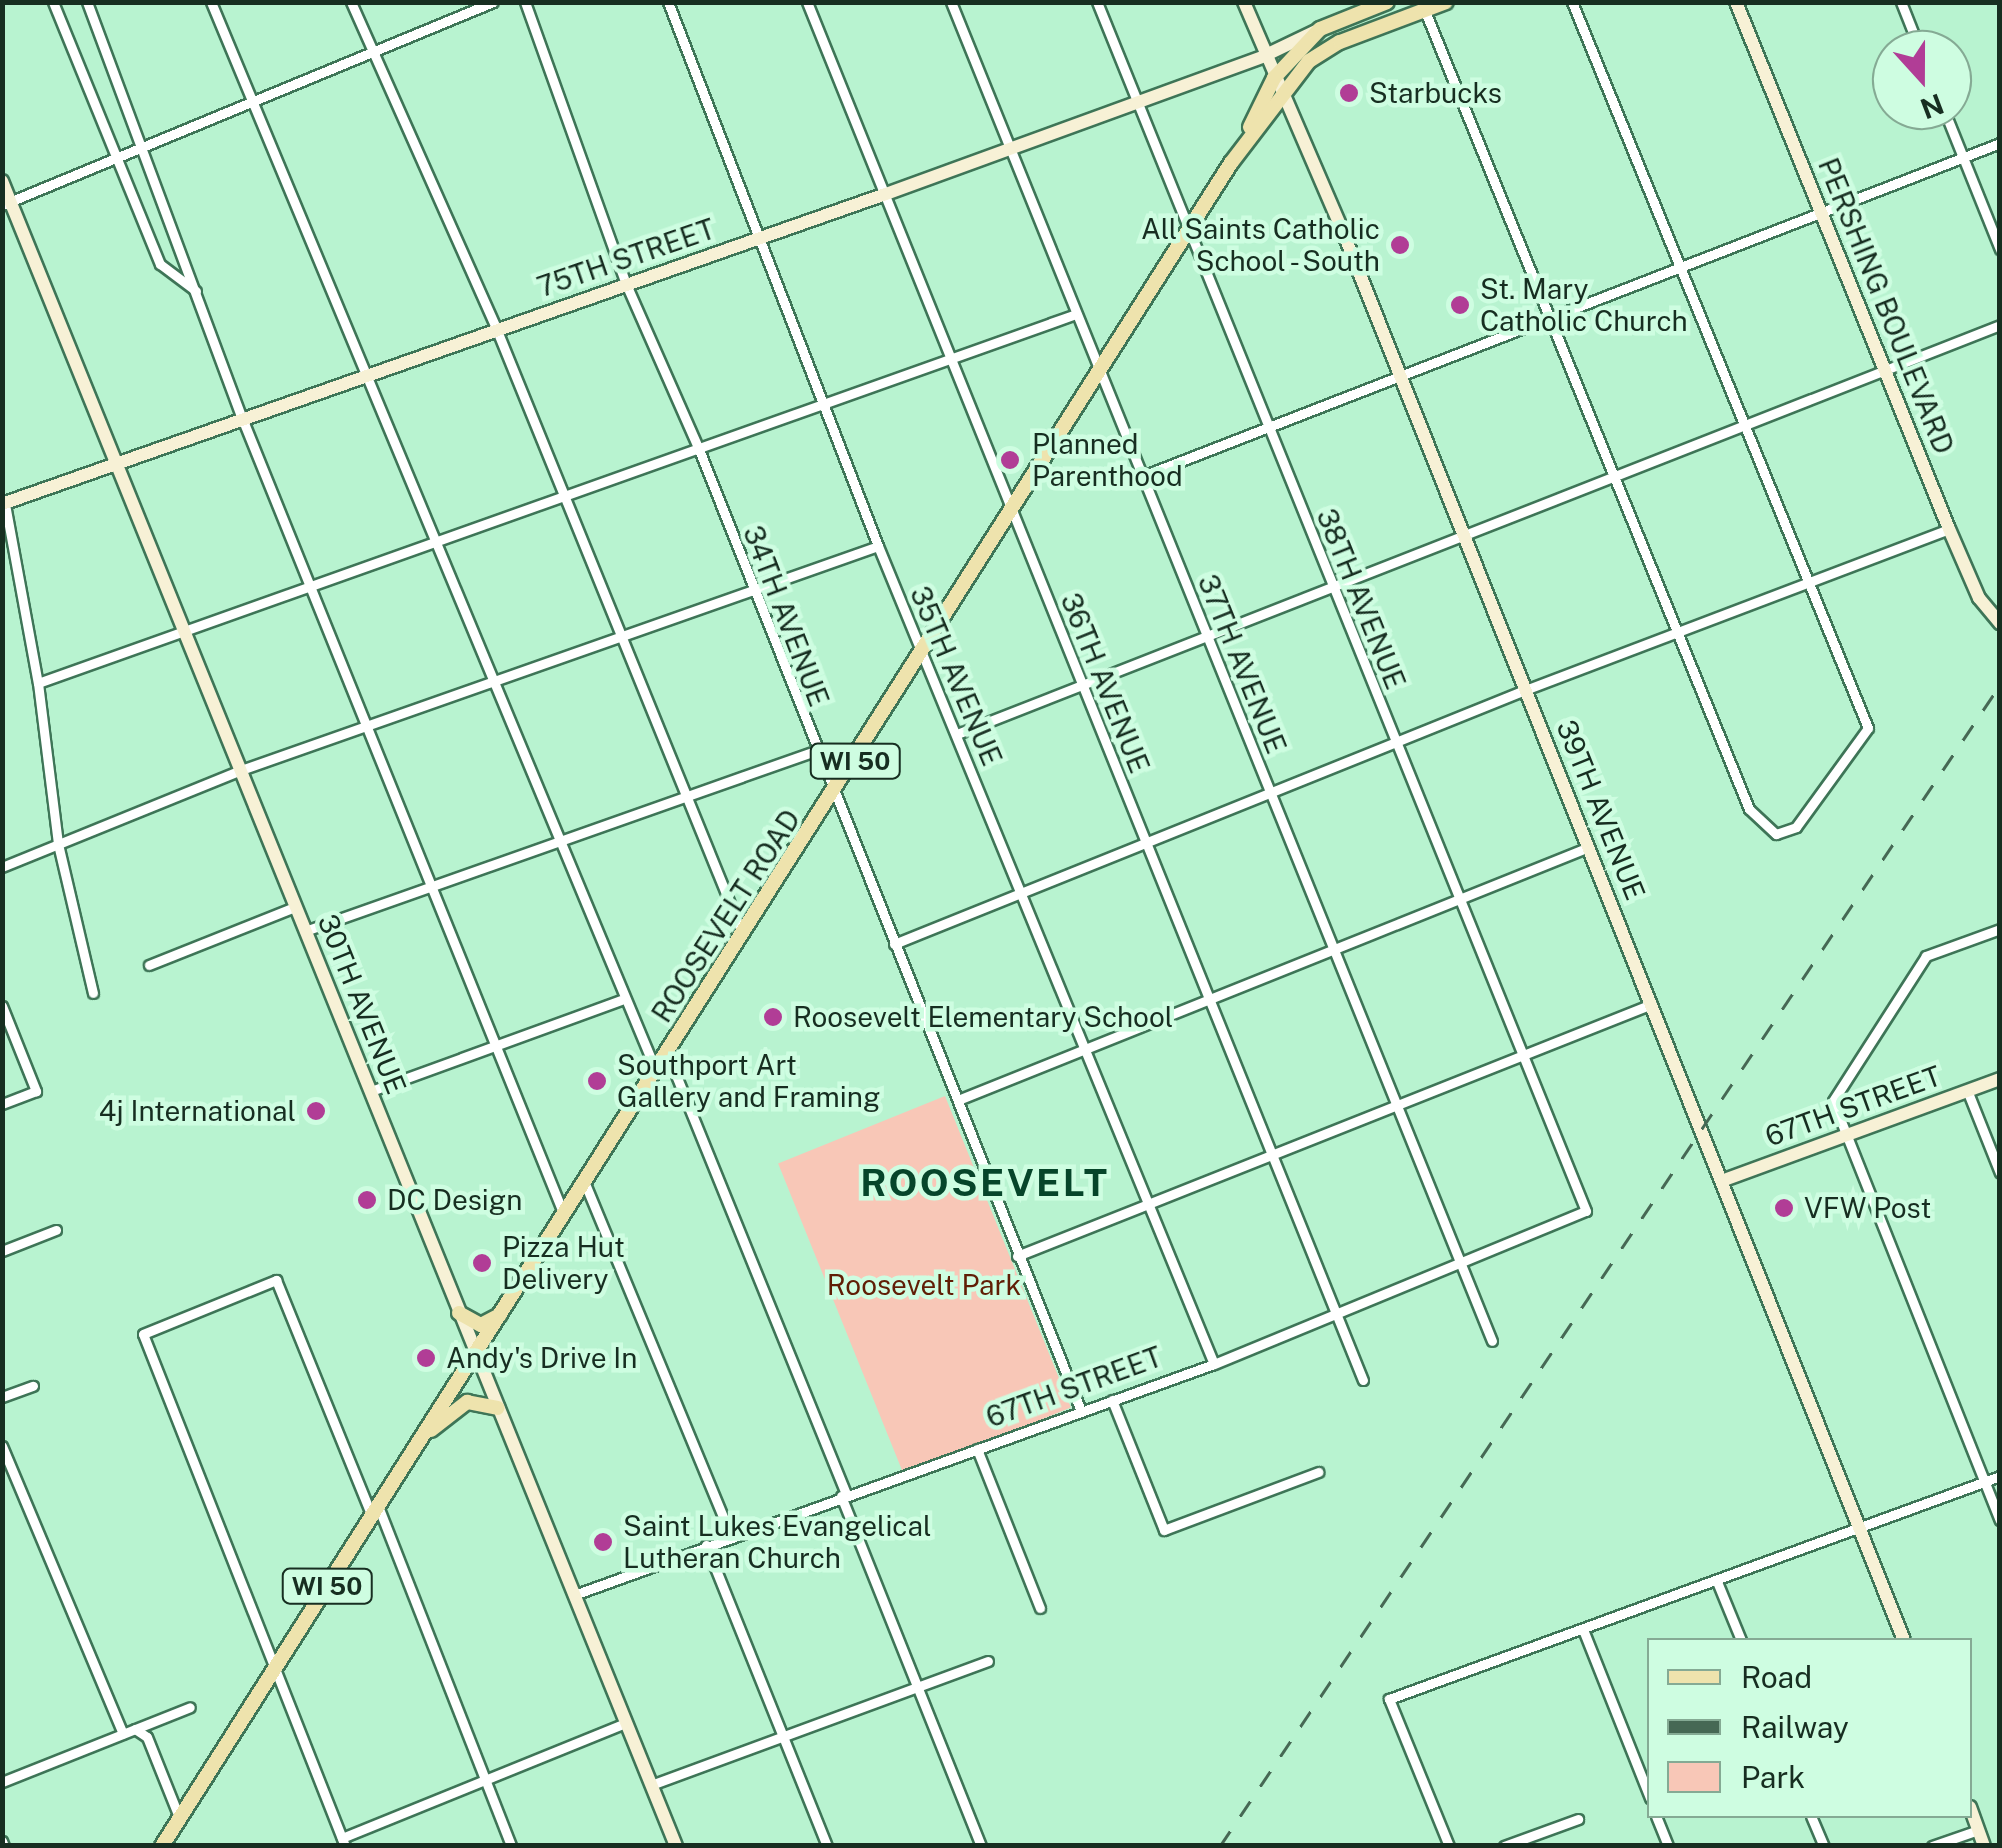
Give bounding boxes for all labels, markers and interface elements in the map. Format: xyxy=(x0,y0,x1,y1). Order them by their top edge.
north arrow xyxy=(1872,30,1972,130)
place label: Starbucks xyxy=(1369,76,1502,110)
marker: Starbucks xyxy=(1338,82,1360,104)
text: N xyxy=(1916,87,1948,126)
street label: PERSHING BOULEVARD xyxy=(1811,153,1961,459)
street label: 75TH STREET xyxy=(533,212,719,304)
place label: All Saints Catholic School - South xyxy=(1141,212,1380,278)
marker: All Saints Catholic School - South xyxy=(1389,234,1411,256)
place label: St. Mary Catholic Church xyxy=(1480,272,1688,338)
marker: St. Mary Catholic Church xyxy=(1449,294,1471,316)
place label: Planned Parenthood xyxy=(1032,427,1183,493)
marker: Planned Parenthood xyxy=(997,447,1023,473)
street label: 38TH AVENUE xyxy=(1310,504,1412,694)
street label: 34TH AVENUE xyxy=(736,521,836,711)
street label: 37TH AVENUE xyxy=(1191,570,1293,758)
street label: 35TH AVENUE xyxy=(903,581,1009,771)
street label: 36TH AVENUE xyxy=(1054,588,1156,778)
street label: 39TH AVENUE xyxy=(1550,715,1652,905)
road number: WI 50 xyxy=(808,741,902,781)
street label: ROOSEVELT ROAD xyxy=(645,803,807,1029)
street label: 30TH AVENUE xyxy=(311,909,413,1099)
place label: Roosevelt Elementary School xyxy=(793,1000,1173,1034)
marker: Roosevelt Elementary School xyxy=(762,1006,784,1028)
place label: Southport Art Gallery and Framing xyxy=(617,1048,880,1114)
street label: 67TH STREET xyxy=(1761,1059,1945,1153)
marker: Southport Art Gallery and Framing xyxy=(586,1070,608,1092)
place label: 4j International xyxy=(99,1094,296,1128)
marker: 4j International xyxy=(305,1100,327,1122)
district label: ROOSEVELT xyxy=(860,1160,1110,1206)
place label: DC Design xyxy=(387,1183,522,1217)
marker: DC Design xyxy=(356,1189,378,1211)
place label: VFW Post xyxy=(1804,1191,1931,1225)
marker: VFW Post xyxy=(1773,1197,1795,1219)
place label: Pizza Hut Delivery xyxy=(502,1230,625,1296)
marker: Pizza Hut Delivery xyxy=(471,1252,493,1274)
park label: Roosevelt Park xyxy=(827,1268,1021,1302)
street label: 67TH STREET xyxy=(982,1340,1166,1434)
place label: Andy's Drive In xyxy=(446,1341,638,1375)
marker: Andy's Drive In xyxy=(415,1347,437,1369)
place label: Saint Lukes Evangelical Lutheran Church xyxy=(623,1509,931,1575)
marker: Saint Lukes Evangelical Lutheran Church xyxy=(592,1531,614,1553)
road number: WI 50 xyxy=(280,1566,374,1606)
legend xyxy=(1647,1638,1972,1818)
text: Road xyxy=(1741,1659,1812,1695)
text: Railway xyxy=(1741,1709,1849,1745)
text: Park xyxy=(1741,1759,1805,1795)

